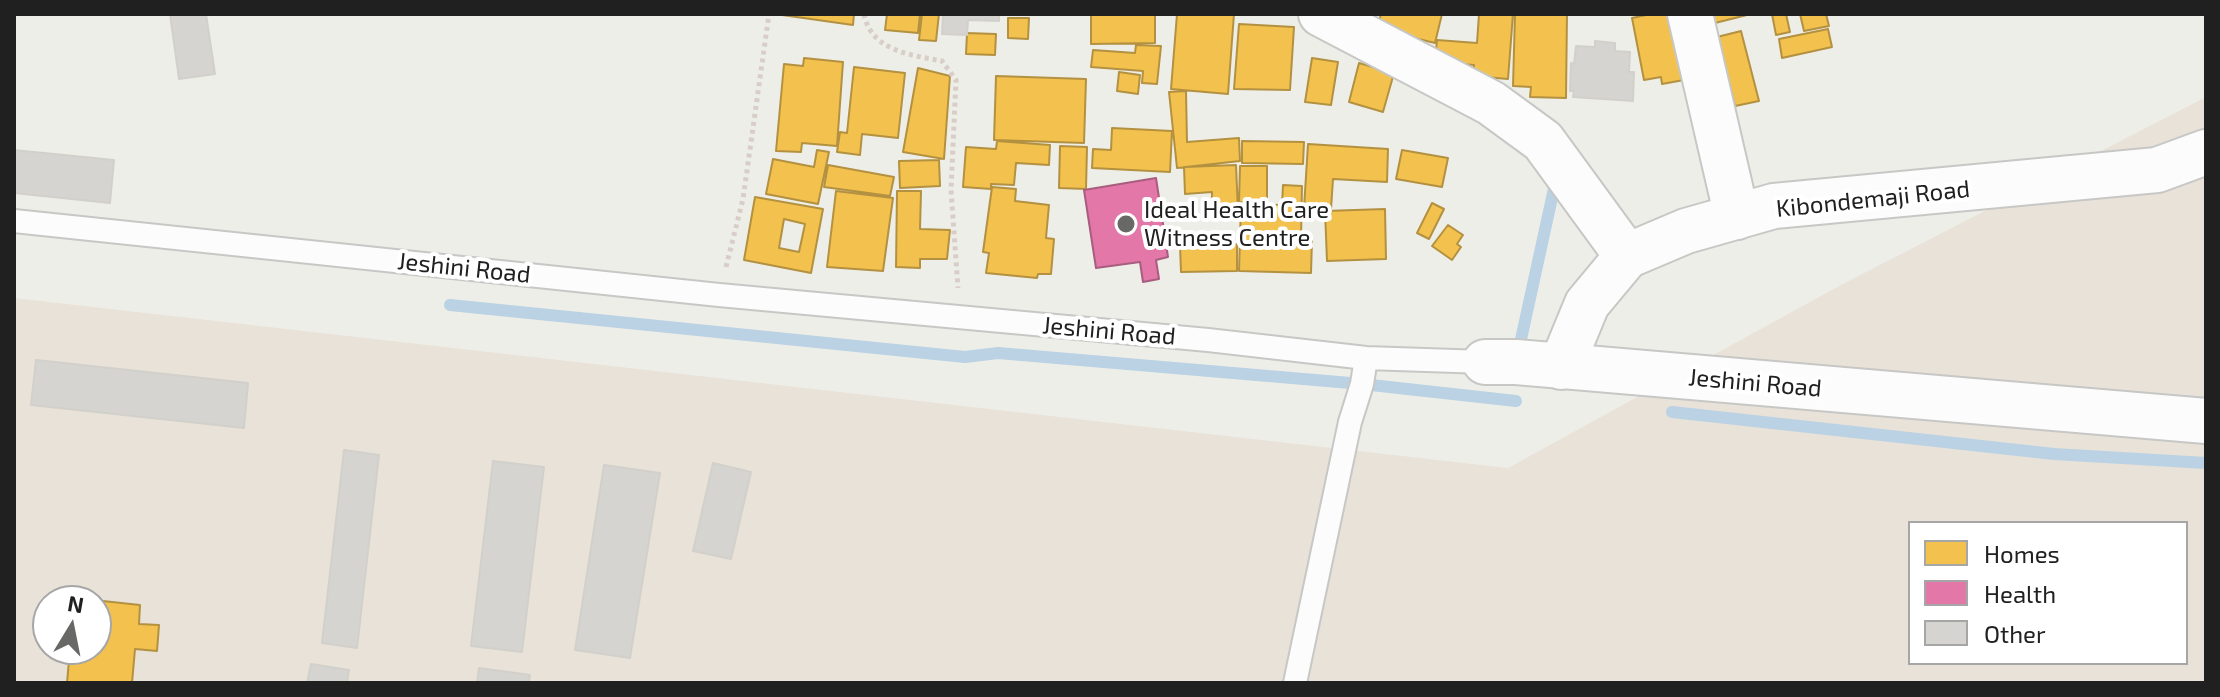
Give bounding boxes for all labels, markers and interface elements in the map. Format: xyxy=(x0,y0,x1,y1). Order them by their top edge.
street label: Kibondemaji Road xyxy=(1775,174,1971,224)
place label: Ideal Health Care Witness Centre xyxy=(1144,196,1329,252)
marker: Ideal Health Care Witness Centre xyxy=(1115,213,1137,235)
street label: Jeshini Road xyxy=(396,247,532,289)
street label: Jeshini Road xyxy=(1041,311,1177,351)
street label: Jeshini Road xyxy=(1687,363,1823,403)
legend xyxy=(1908,521,2188,665)
text: Homes xyxy=(1984,539,2060,568)
text: Health xyxy=(1984,579,2056,608)
north arrow xyxy=(32,585,112,665)
text: N xyxy=(66,589,86,618)
text: Other xyxy=(1984,619,2046,648)

